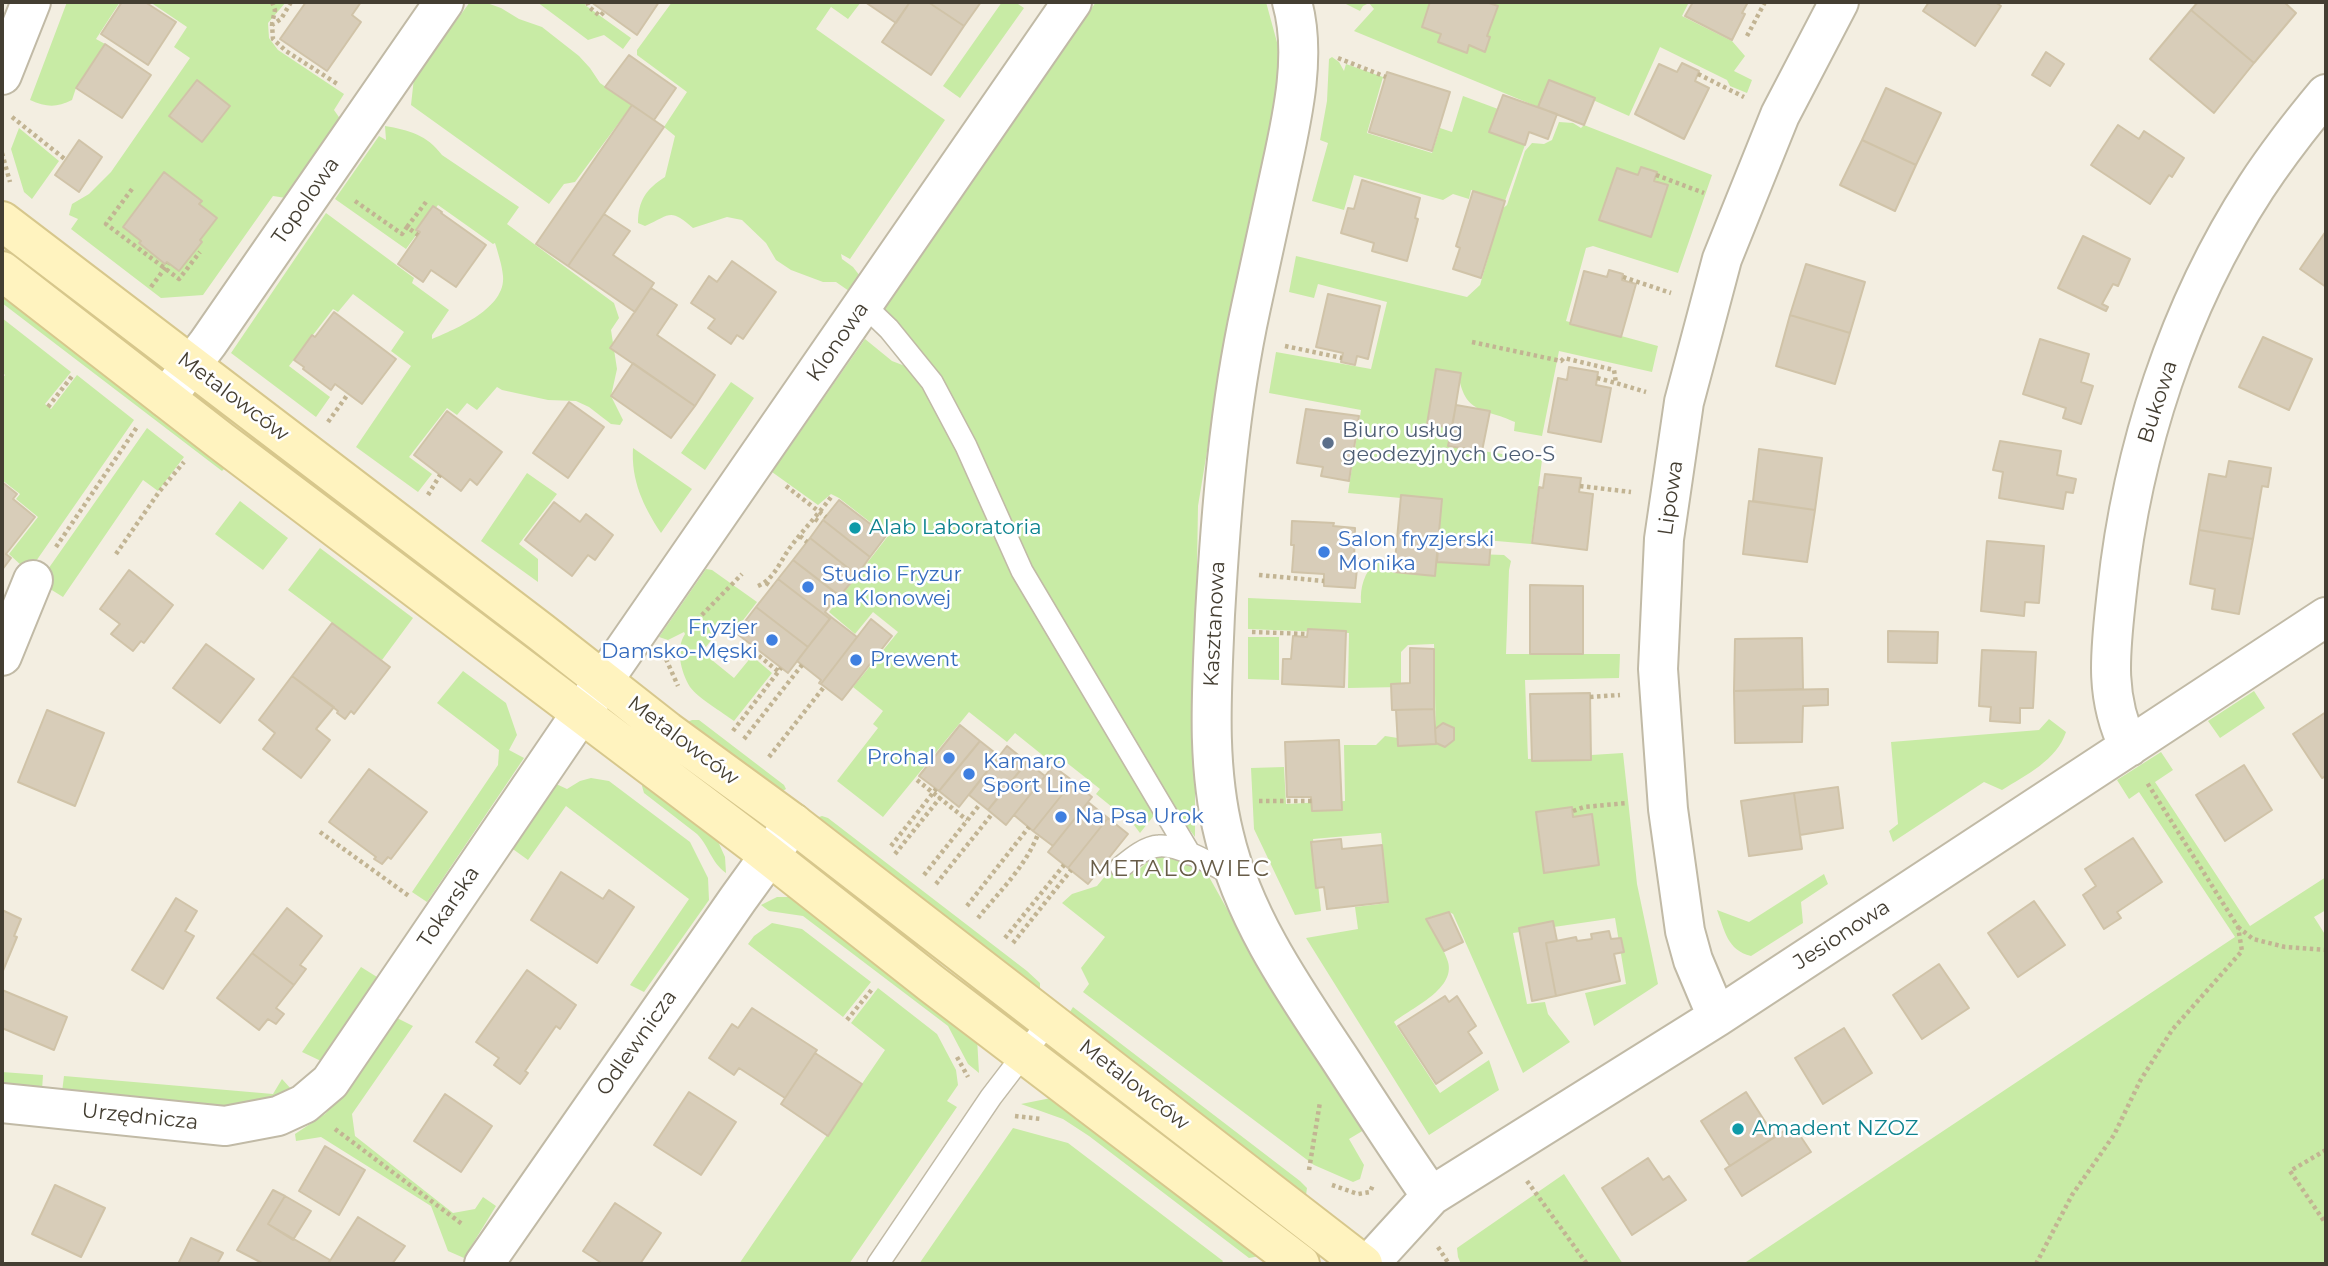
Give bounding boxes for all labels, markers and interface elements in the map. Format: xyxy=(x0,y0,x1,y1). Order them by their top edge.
street label: Topolowa xyxy=(267,153,345,249)
street label: Klonowa xyxy=(802,297,874,387)
street label: Metalowców xyxy=(172,347,294,447)
street label: Bukowa xyxy=(2133,358,2183,446)
place label: Biuro usług geodezyjnych Geo-S xyxy=(1342,418,1555,468)
marker: Biuro usług geodezyjnych Geo-S xyxy=(1320,435,1336,451)
street label: Lipowa xyxy=(1653,459,1689,537)
place label: Alab Laboratoria xyxy=(869,515,1042,541)
marker: Alab Laboratoria xyxy=(847,520,863,536)
place label: Salon fryzjerski Monika xyxy=(1338,527,1494,577)
marker: Salon fryzjerski Monika xyxy=(1316,544,1332,560)
street label: Kasztanowa xyxy=(1199,560,1231,688)
place label: Studio Fryzur na Klonowej xyxy=(822,562,962,612)
marker: Studio Fryzur na Klonowej xyxy=(800,579,816,595)
place label: Fryzjer Damsko-Męski xyxy=(601,615,758,665)
marker: Fryzjer Damsko-Męski xyxy=(764,632,780,648)
place label: Prewent xyxy=(870,647,959,673)
marker: Prewent xyxy=(848,652,864,668)
street label: Metalowców xyxy=(622,691,744,791)
place label: Prohal xyxy=(867,745,935,771)
place label: Kamaro Sport Line xyxy=(983,749,1091,799)
marker: Prohal xyxy=(941,750,957,766)
marker: Kamaro Sport Line xyxy=(961,766,977,782)
place label: Na Psa Urok xyxy=(1075,804,1204,830)
marker: Na Psa Urok xyxy=(1053,809,1069,825)
district label: METALOWIEC xyxy=(1090,855,1270,883)
street label: Tokarska xyxy=(413,862,485,952)
street label: Jesionowa xyxy=(1789,895,1895,975)
street label: Odlewnicza xyxy=(591,985,683,1101)
street label: Metalowców xyxy=(1074,1034,1194,1136)
street label: Urzędnicza xyxy=(80,1098,200,1136)
place label: Amadent NZOZ xyxy=(1752,1116,1919,1142)
marker: Amadent NZOZ xyxy=(1730,1121,1746,1137)

